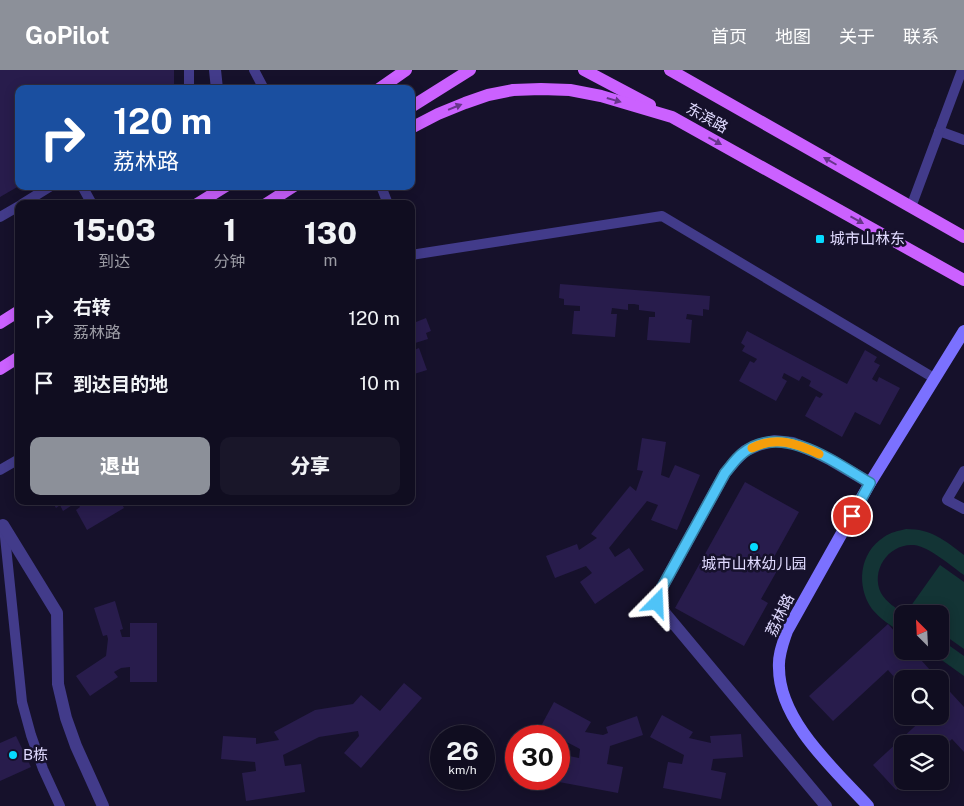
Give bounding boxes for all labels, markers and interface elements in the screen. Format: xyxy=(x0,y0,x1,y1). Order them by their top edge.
text: GoPilot xyxy=(25,21,109,49)
text: 首页 xyxy=(711,26,747,47)
text: 地图 xyxy=(775,26,811,47)
text: 关于 xyxy=(839,26,875,47)
text: 联系 xyxy=(903,26,939,47)
one-way arrow xyxy=(606,96,622,104)
street label: 东滨路 xyxy=(683,99,731,136)
text: 120 m xyxy=(113,101,212,142)
one-way arrow xyxy=(448,103,463,111)
icon: right xyxy=(30,105,95,170)
one-way arrow xyxy=(707,137,722,145)
text: 荔林路 xyxy=(113,148,179,174)
one-way arrow xyxy=(824,157,837,166)
text: 15:03 xyxy=(73,212,156,248)
text: 1 xyxy=(223,212,236,248)
text: 130 xyxy=(304,215,357,251)
one-way arrow xyxy=(849,216,864,224)
place label: 城市山林东 xyxy=(830,230,905,247)
marker: 城市山林东 xyxy=(814,233,826,245)
text: m xyxy=(323,251,337,270)
text: 到达 xyxy=(98,252,130,271)
text: 分钟 xyxy=(214,252,246,271)
text: 右转 xyxy=(73,296,111,318)
icon: right xyxy=(30,304,58,332)
text: 120 m xyxy=(348,307,400,329)
text: 荔林路 xyxy=(73,323,121,342)
icon: arrive xyxy=(30,369,58,397)
text: 10 m xyxy=(360,372,400,394)
text: 到达目的地 xyxy=(73,373,168,395)
button: 退出 xyxy=(30,437,210,495)
button: 分享 xyxy=(220,437,400,495)
pin xyxy=(831,495,873,537)
icon: arrive xyxy=(838,502,866,530)
marker: 城市山林幼儿园 xyxy=(748,541,760,553)
place label: 城市山林幼儿园 xyxy=(701,555,807,572)
position arrow xyxy=(630,576,682,628)
street label: 荔林路 xyxy=(762,591,797,639)
north arrow xyxy=(894,605,949,660)
map controls xyxy=(894,605,949,790)
button: search xyxy=(894,670,949,725)
speed limit sign: 30 xyxy=(505,725,570,790)
button: layers xyxy=(894,735,949,790)
text: 26 xyxy=(446,736,479,766)
place label: B栋 xyxy=(23,746,48,763)
marker: B栋 xyxy=(7,749,19,761)
text: km/h xyxy=(448,763,477,777)

